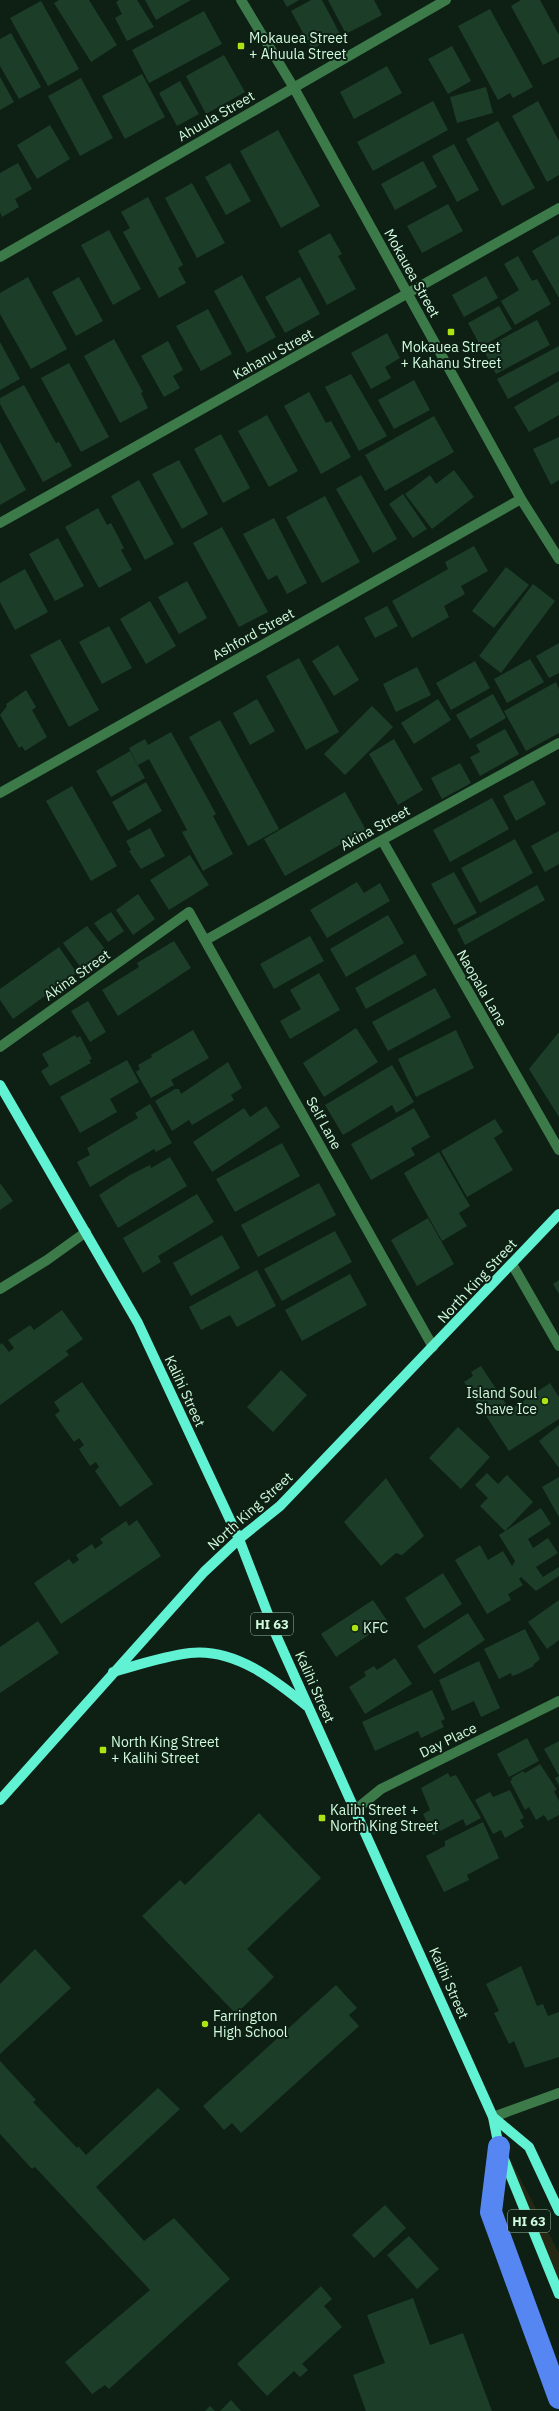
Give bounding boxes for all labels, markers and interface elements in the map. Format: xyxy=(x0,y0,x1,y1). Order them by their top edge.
place label: Mokauea Street + Ahuula Street xyxy=(249,29,348,63)
marker: Mokauea Street + Ahuula Street xyxy=(236,41,246,51)
street label: Ahuula Street xyxy=(174,87,258,145)
street label: Mokauea Street xyxy=(380,225,444,321)
street label: Kahanu Street xyxy=(230,324,316,383)
marker: Mokauea Street + Kahanu Street xyxy=(446,327,456,337)
place label: Mokauea Street + Kahanu Street xyxy=(401,338,502,372)
street label: Ashford Street xyxy=(209,604,297,664)
street label: Akina Street xyxy=(337,801,413,855)
street label: Akina Street xyxy=(40,946,114,1004)
street label: Naopala Lane xyxy=(453,946,511,1030)
street label: Self Lane xyxy=(302,1093,346,1153)
street label: North King Street xyxy=(433,1235,521,1327)
street label: Kalihi Street xyxy=(161,1352,209,1430)
place label: Island Soul Shave Ice xyxy=(466,1384,537,1418)
marker: Island Soul Shave Ice xyxy=(540,1396,550,1406)
street label: North King Street xyxy=(204,1468,296,1554)
road number: HI 63 xyxy=(251,1613,293,1635)
place label: KFC xyxy=(363,1619,388,1637)
marker: KFC xyxy=(350,1623,360,1633)
street label: Kalihi Street xyxy=(291,1648,339,1726)
street label: Day Place xyxy=(416,1718,480,1762)
place label: North King Street + Kalihi Street xyxy=(111,1733,220,1767)
marker: North King Street + Kalihi Street xyxy=(98,1745,108,1755)
place label: Kalihi Street + North King Street xyxy=(330,1801,439,1835)
marker: Kalihi Street + North King Street xyxy=(317,1813,327,1823)
street label: Kalihi Street xyxy=(425,1944,473,2022)
place label: Farrington High School xyxy=(213,2007,288,2041)
marker: Farrington High School xyxy=(200,2019,210,2029)
road number: HI 63 xyxy=(508,2210,550,2232)

